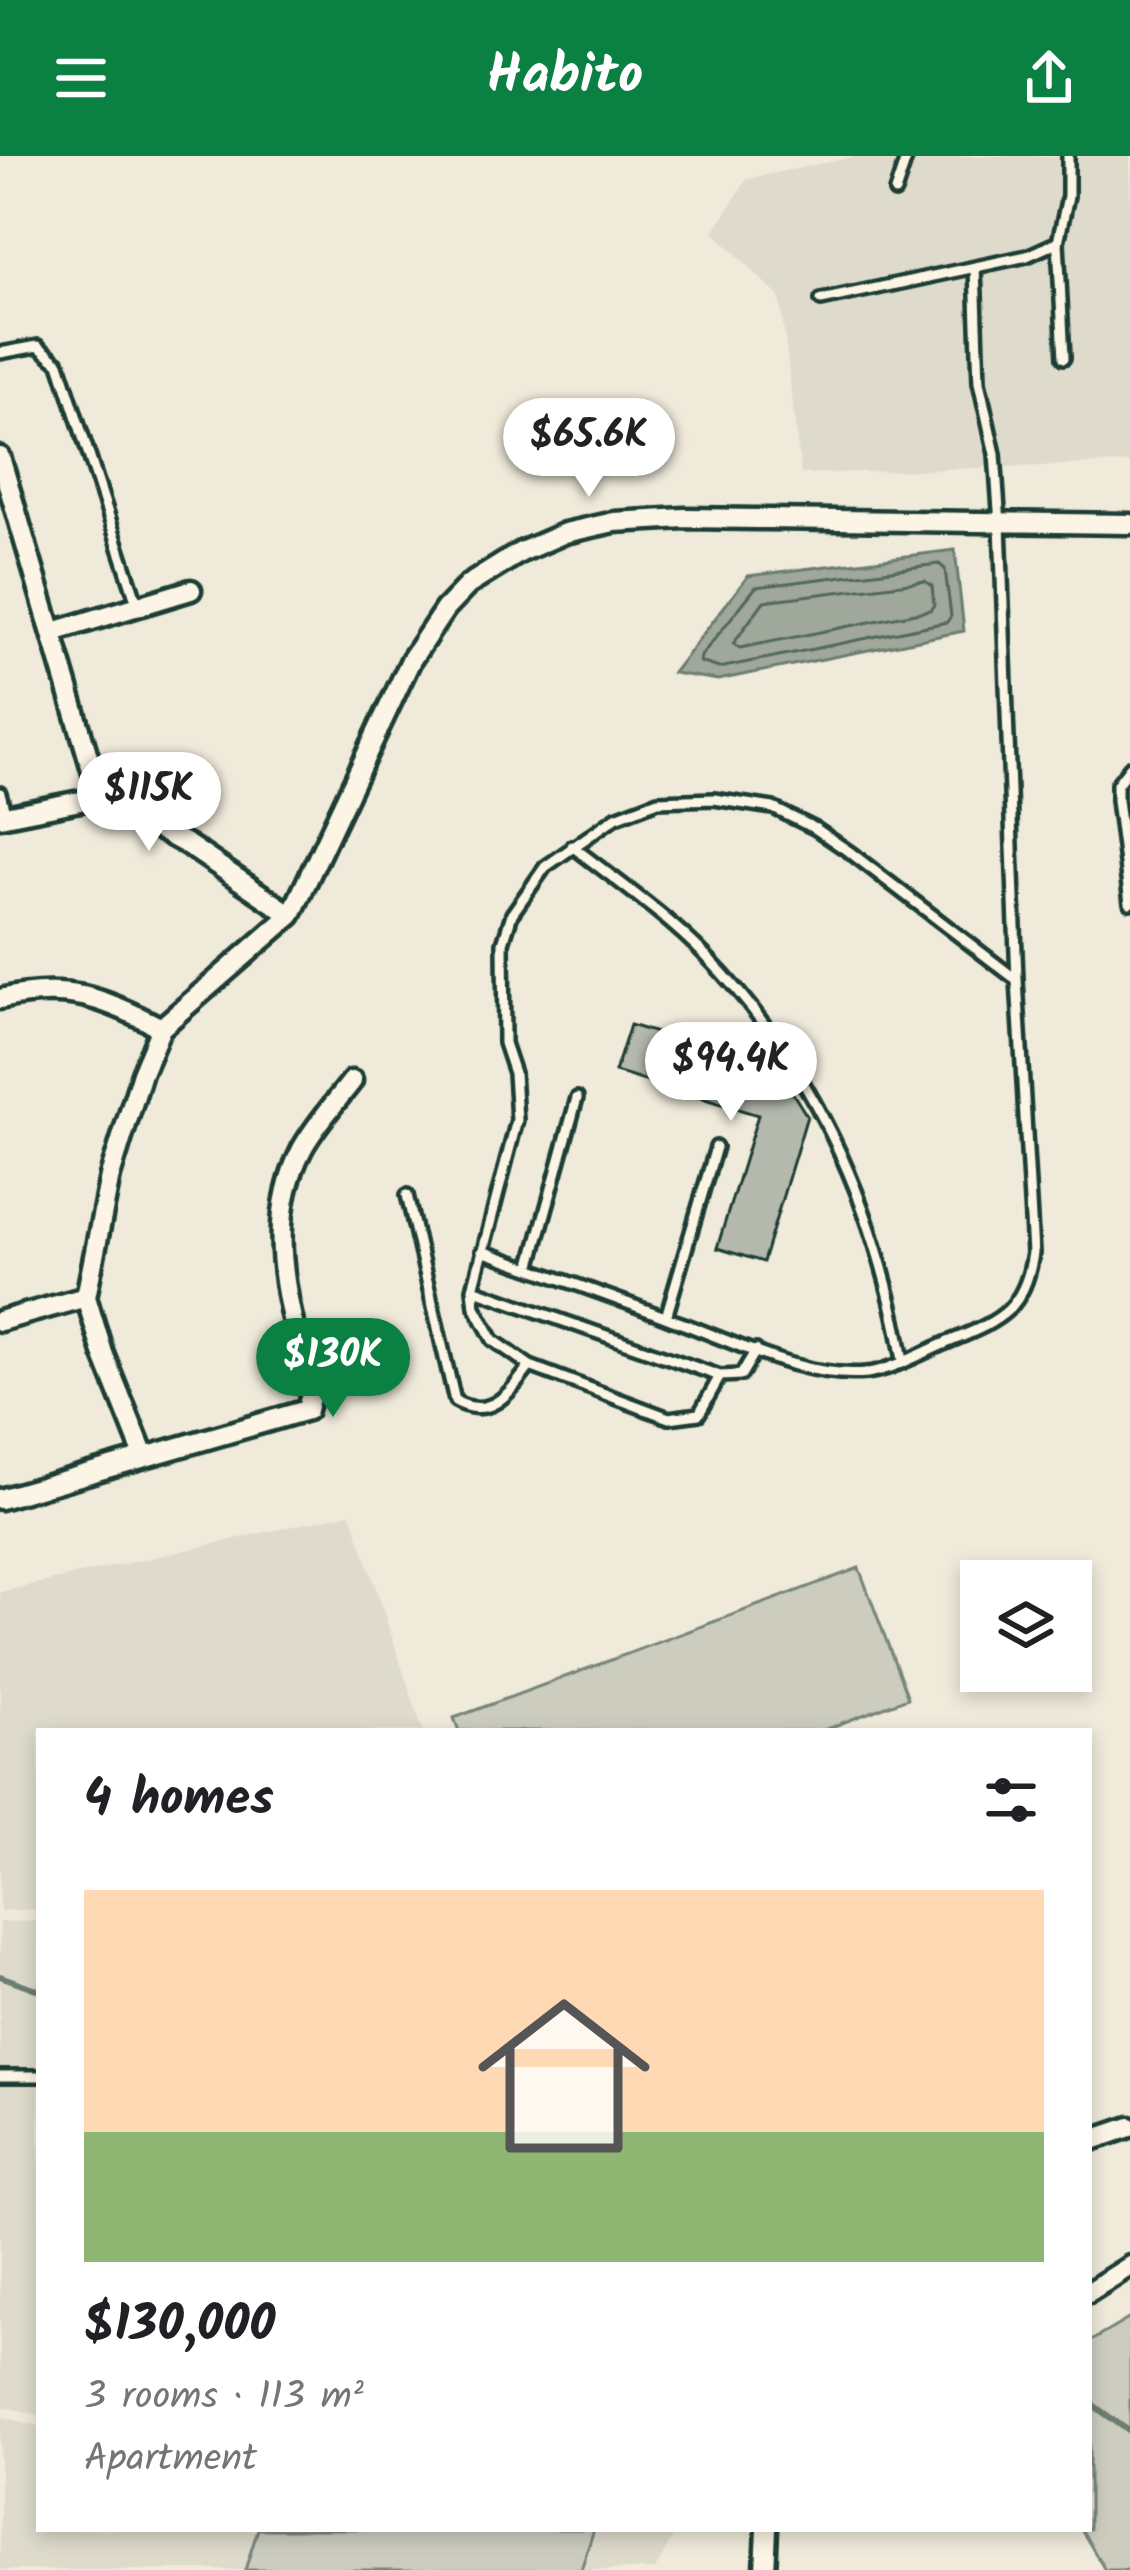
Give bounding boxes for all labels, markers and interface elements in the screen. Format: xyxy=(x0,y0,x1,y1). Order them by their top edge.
text: Habito xyxy=(487,35,643,121)
icon: menu xyxy=(48,45,114,111)
icon: share xyxy=(1016,45,1082,111)
pin: $65.6K xyxy=(491,398,687,500)
text: $65.6K xyxy=(530,406,648,468)
pin: $115K xyxy=(65,752,233,854)
text: $115K xyxy=(104,760,194,822)
pin: $94.4K xyxy=(633,1022,829,1124)
text: $94.4K xyxy=(672,1030,790,1092)
pin: $130K xyxy=(249,1318,417,1420)
text: $130K xyxy=(283,1326,383,1388)
map controls xyxy=(960,1560,1092,1692)
button: layers xyxy=(960,1560,1092,1692)
text: 4 homes xyxy=(84,1760,274,1841)
icon: filters xyxy=(978,1767,1044,1833)
icon: home xyxy=(456,1968,672,2184)
text: $130,000 xyxy=(84,2286,276,2367)
text: 3 rooms · 113 m² xyxy=(84,2367,364,2429)
text: Apartment xyxy=(84,2429,257,2491)

